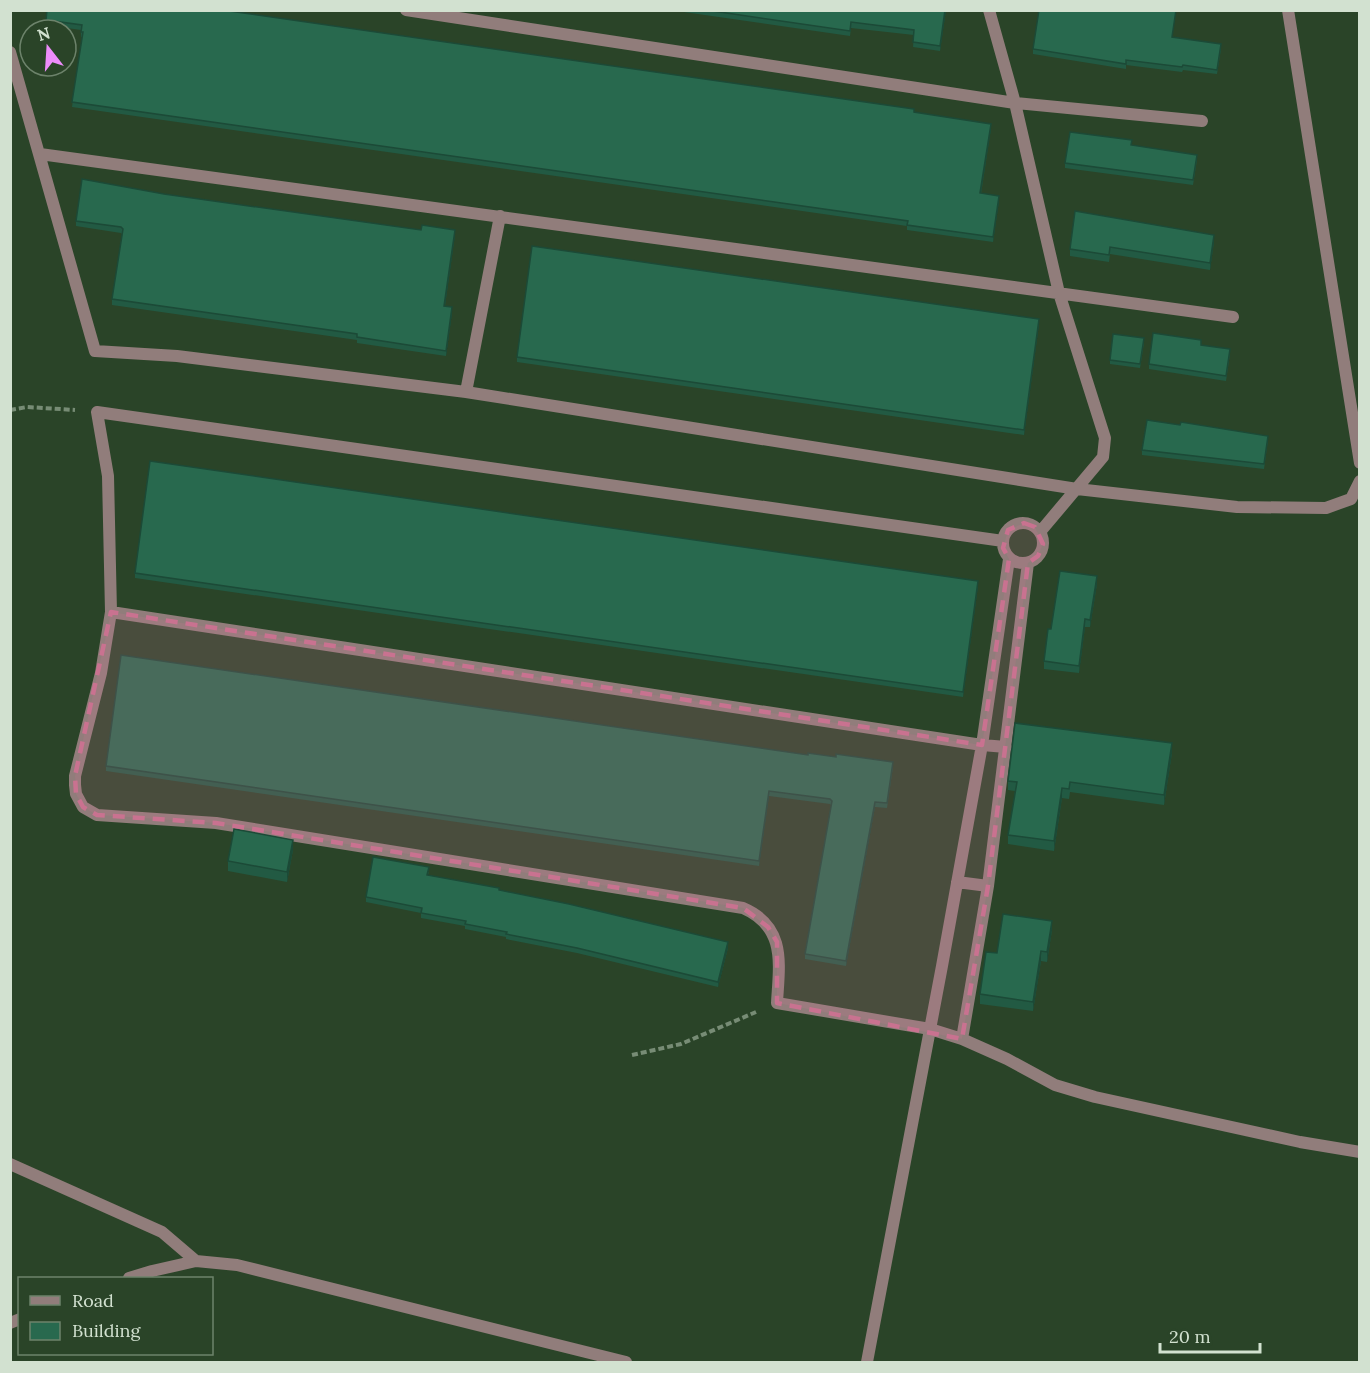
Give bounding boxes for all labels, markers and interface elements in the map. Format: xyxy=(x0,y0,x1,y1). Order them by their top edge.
north arrow xyxy=(18,18,78,78)
text: N xyxy=(35,22,52,45)
legend xyxy=(18,1277,213,1355)
text: Road xyxy=(72,1289,114,1312)
scale bar xyxy=(1160,1316,1260,1354)
text: Building xyxy=(72,1319,142,1342)
text: 20 m xyxy=(1169,1325,1211,1348)

